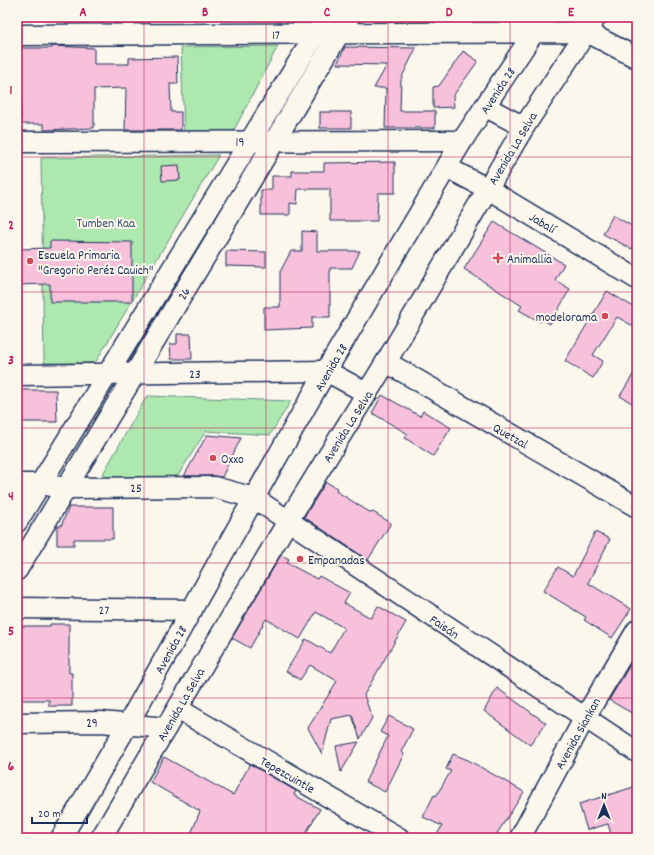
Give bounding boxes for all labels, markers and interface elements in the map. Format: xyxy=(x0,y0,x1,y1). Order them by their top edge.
text: A xyxy=(79,4,87,23)
text: B xyxy=(202,4,208,23)
text: C xyxy=(324,4,331,23)
text: D xyxy=(446,4,453,23)
text: E xyxy=(568,4,575,23)
street label: 17 xyxy=(272,27,280,46)
street label: Avenida 28 xyxy=(477,64,521,119)
text: 1 xyxy=(10,82,13,101)
street label: Avenida La Selva xyxy=(485,108,544,189)
street label: 19 xyxy=(236,134,244,153)
street label: Jabalí xyxy=(525,209,560,240)
park label: Tumben Kaa xyxy=(77,215,136,234)
text: 2 xyxy=(8,217,14,236)
place label: Escuela Primaria "Gregorio Peréz Cauich" xyxy=(38,247,153,281)
place label: Animallia xyxy=(507,251,553,270)
marker: Animallia xyxy=(492,252,504,264)
marker: Escuela Primaria "Gregorio Peréz Cauich" xyxy=(25,256,35,266)
street label: 26 xyxy=(174,284,196,304)
place label: modelorama xyxy=(536,309,598,328)
marker: modelorama xyxy=(600,311,610,321)
street label: Avenida 28 xyxy=(311,341,354,396)
text: 3 xyxy=(8,352,14,371)
street label: 23 xyxy=(189,366,201,385)
street label: Avenida La Selva xyxy=(319,387,379,467)
street label: Quetzal xyxy=(489,419,531,455)
place label: Oxxo xyxy=(221,451,244,470)
marker: Oxxo xyxy=(208,453,218,463)
street label: 25 xyxy=(130,480,142,499)
text: 4 xyxy=(8,488,14,507)
place label: Empanadas xyxy=(308,552,365,571)
marker: Empanadas xyxy=(295,554,305,564)
street label: 27 xyxy=(98,602,109,621)
street label: Faisán xyxy=(425,611,462,645)
text: 5 xyxy=(8,623,14,642)
street label: Avenida 28 xyxy=(151,623,193,678)
street label: Avenida La Selva xyxy=(153,664,211,746)
street label: Avenida Siankan xyxy=(552,695,607,774)
street label: 29 xyxy=(86,715,98,734)
street label: Tepezcuintle xyxy=(256,753,318,800)
text: 6 xyxy=(8,758,15,777)
north arrow xyxy=(584,785,624,825)
text: N xyxy=(601,789,607,805)
scale bar xyxy=(32,799,87,825)
text: 20 m xyxy=(38,806,61,823)

